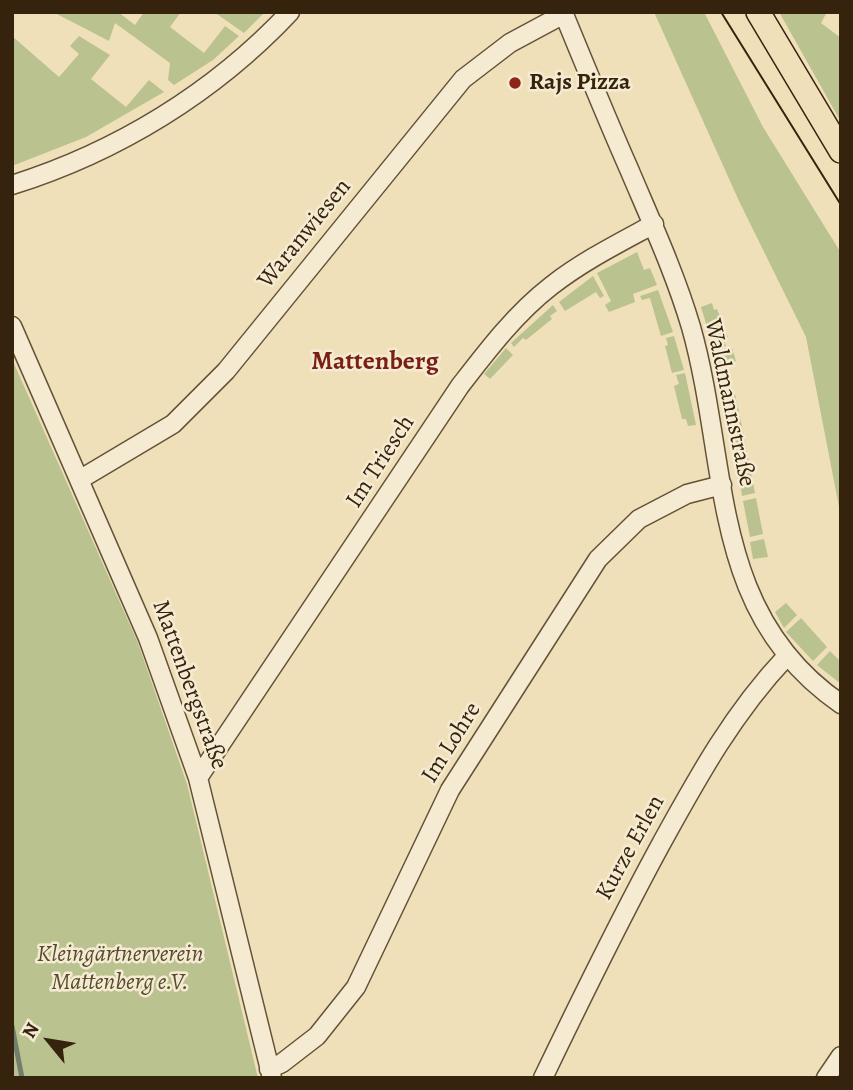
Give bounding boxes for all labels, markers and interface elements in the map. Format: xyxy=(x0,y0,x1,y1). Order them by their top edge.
place label: Rajs Pizza xyxy=(529,69,631,97)
marker: Rajs Pizza xyxy=(507,75,523,91)
street label: Waranwiesen xyxy=(252,173,358,295)
street label: Waldmannstraße xyxy=(697,317,761,489)
district label: Mattenberg xyxy=(311,347,439,379)
street label: Im Triesch xyxy=(340,410,422,514)
street label: Mattenbergstraße xyxy=(145,597,233,773)
street label: Im Lohre xyxy=(416,697,488,789)
street label: Kurze Erlen xyxy=(590,790,672,906)
park label: Kleingärtnerverein Mattenberg e.V. xyxy=(37,941,203,997)
north arrow xyxy=(14,1006,84,1076)
text: N xyxy=(16,1018,46,1043)

